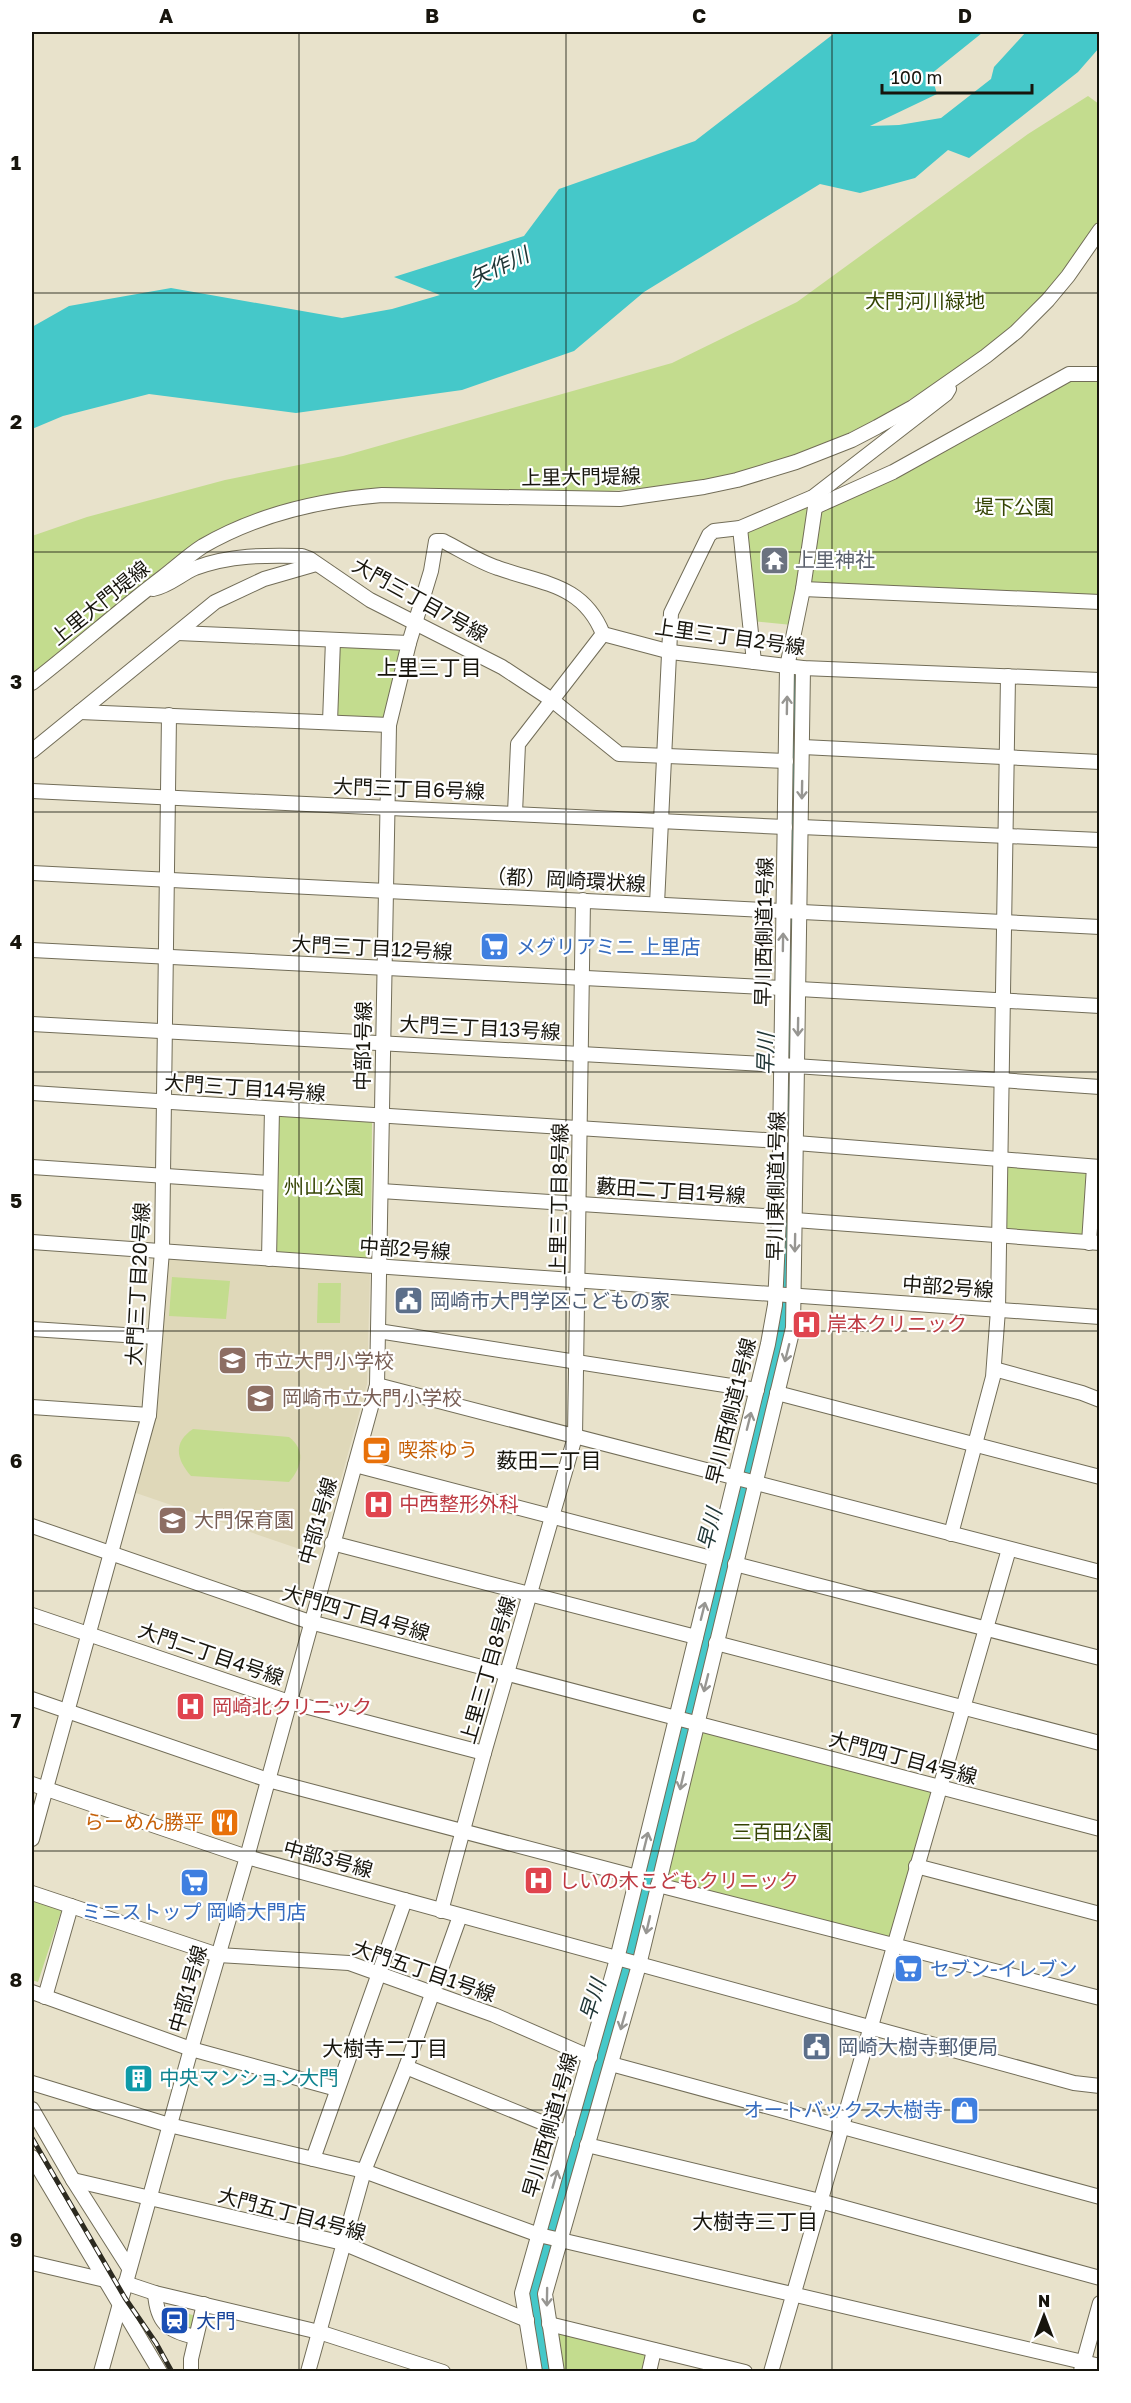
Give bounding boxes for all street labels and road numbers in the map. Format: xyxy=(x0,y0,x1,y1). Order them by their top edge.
street label: 上里大門堤線 xyxy=(521,463,641,489)
street label: 大門三丁目7号線 xyxy=(349,552,492,646)
street label: 上里大門堤線 xyxy=(45,555,154,649)
street label: 上里三丁目2号線 xyxy=(653,614,807,658)
street label: 大門三丁目6号線 xyxy=(333,773,485,803)
street label: 早川西側道1号線 xyxy=(750,857,776,1007)
street label: （都）岡崎環状線 xyxy=(486,863,647,895)
street label: 大門三丁目12号線 xyxy=(291,931,453,963)
street label: 中部1号線 xyxy=(349,1001,375,1091)
street label: 大門三丁目13号線 xyxy=(399,1011,561,1043)
street label: 大門三丁目14号線 xyxy=(163,1069,327,1105)
street label: 早川東側道1号線 xyxy=(762,1111,788,1261)
street label: 上里三丁目8号線 xyxy=(545,1123,571,1275)
street label: 藪田二丁目1号線 xyxy=(596,1173,747,1207)
street label: 大門三丁目20号線 xyxy=(121,1201,153,1366)
street label: 中部2号線 xyxy=(359,1233,452,1263)
street label: 中部2号線 xyxy=(902,1271,995,1301)
street label: 早川西側道1号線 xyxy=(700,1335,760,1486)
street label: 中部1号線 xyxy=(293,1474,341,1567)
street label: 大門四丁目4号線 xyxy=(280,1580,433,1645)
street label: 上里三丁目8号線 xyxy=(455,1593,520,1746)
street label: 大門二丁目4号線 xyxy=(135,1617,287,1689)
street label: 大門四丁目4号線 xyxy=(827,1726,980,1788)
street label: 中部3号線 xyxy=(281,1835,376,1881)
street label: 大門五丁目1号線 xyxy=(350,1934,499,2006)
street label: 中部1号線 xyxy=(163,1942,211,2035)
street label: 早川西側道1号線 xyxy=(517,2049,581,2200)
street label: 大門五丁目4号線 xyxy=(216,2182,369,2244)

